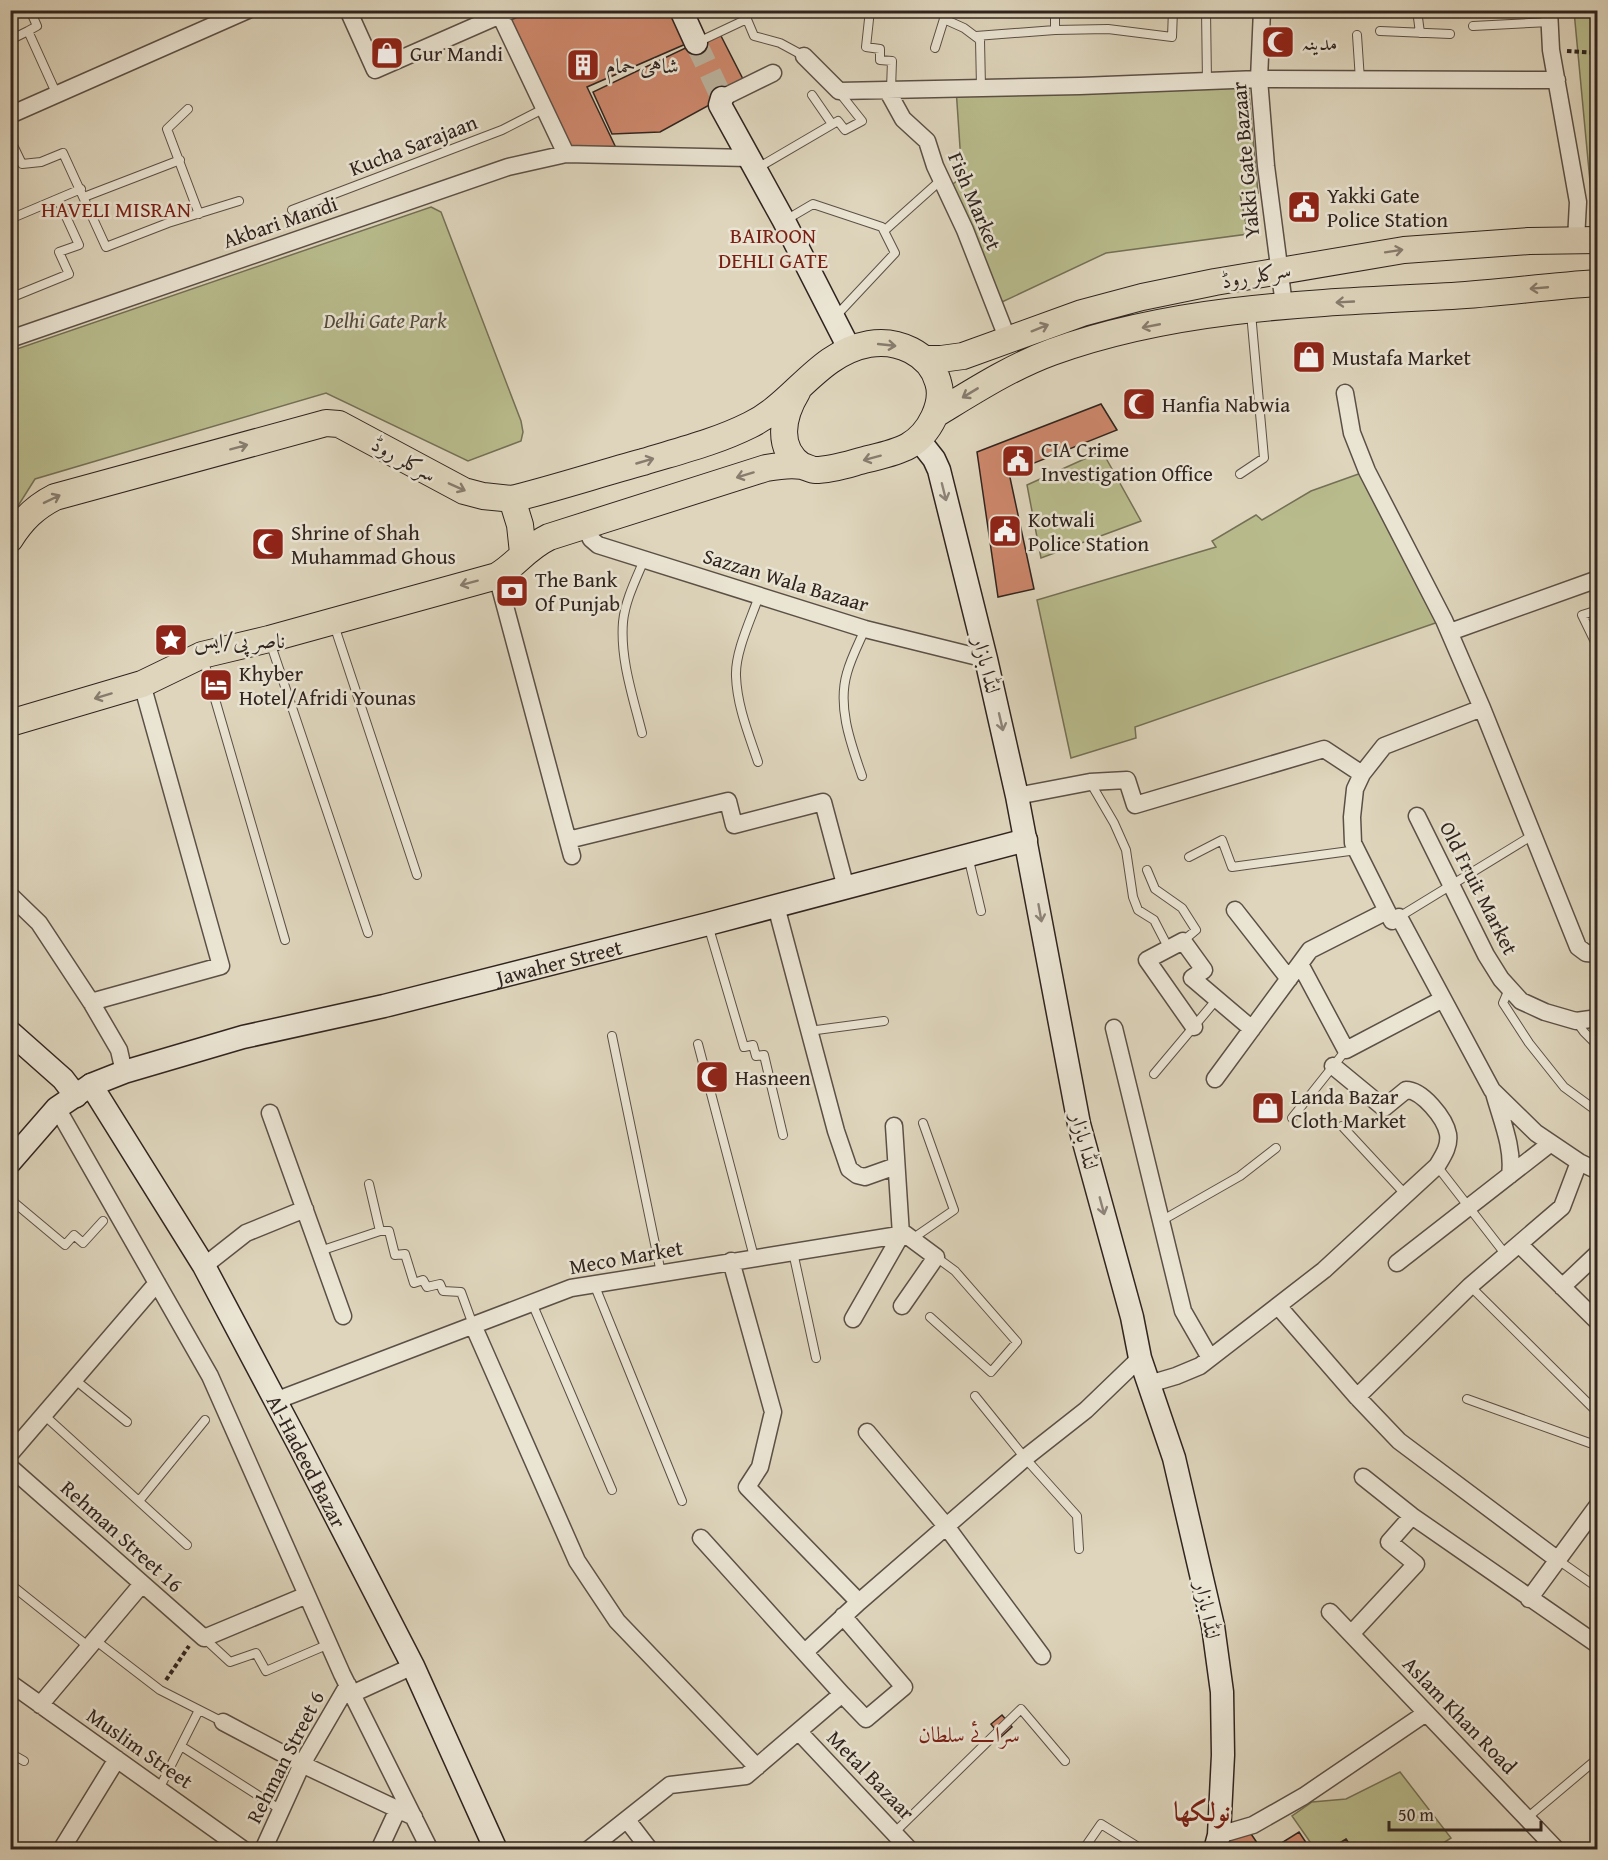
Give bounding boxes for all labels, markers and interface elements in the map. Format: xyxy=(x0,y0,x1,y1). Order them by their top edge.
mosque icon: مدینہ xyxy=(1260,24,1296,60)
place label: مدینہ xyxy=(1301,27,1337,58)
shop icon: Gur Mandi xyxy=(369,35,405,71)
place label: Gur Mandi xyxy=(410,38,503,69)
building icon: شاہی حمام xyxy=(565,47,601,83)
place label: شاہی حمام xyxy=(606,50,679,84)
street label: Yakki Gate Bazaar xyxy=(1223,80,1267,239)
street label: Kucha Sarajaan xyxy=(344,106,482,184)
street label: Fish Market xyxy=(940,147,1010,256)
place label: Yakki Gate Police Station xyxy=(1327,180,1448,235)
street label: Akbari Mandi xyxy=(218,188,342,256)
public building icon: Yakki Gate Police Station xyxy=(1286,189,1322,225)
district label: HAVELI MISRAN xyxy=(41,193,191,225)
district label: BAIROON DEHLI GATE xyxy=(718,219,828,276)
one-way arrow xyxy=(1384,246,1404,257)
street label: سرکلر روڈ xyxy=(1219,254,1293,296)
one-way arrow xyxy=(1530,283,1550,294)
one-way arrow xyxy=(1335,297,1355,308)
park label: Delhi Gate Park xyxy=(322,305,447,336)
one-way arrow xyxy=(1142,321,1162,332)
one-way arrow xyxy=(1031,322,1049,333)
one-way arrow xyxy=(877,339,897,350)
shop icon: Mustafa Market xyxy=(1291,339,1327,375)
place label: Mustafa Market xyxy=(1332,342,1471,373)
mosque icon: Hanfia Nabwia xyxy=(1121,386,1157,422)
one-way arrow xyxy=(962,388,979,400)
place label: Hanfia Nabwia xyxy=(1162,389,1290,420)
street label: سرکلر روڈ xyxy=(366,428,442,490)
place label: CIA Crime Investigation Office xyxy=(1041,434,1213,489)
one-way arrow xyxy=(229,440,248,452)
public building icon: CIA Crime Investigation Office xyxy=(1000,443,1036,479)
one-way arrow xyxy=(863,453,882,464)
one-way arrow xyxy=(635,455,654,466)
one-way arrow xyxy=(736,470,755,481)
one-way arrow xyxy=(448,482,466,493)
one-way arrow xyxy=(939,482,950,501)
one-way arrow xyxy=(42,493,60,505)
place label: Kotwali Police Station xyxy=(1028,504,1149,559)
public building icon: Kotwali Police Station xyxy=(987,513,1023,549)
place label: Shrine of Shah Muhammad Ghous xyxy=(291,517,456,572)
mosque icon: Shrine of Shah Muhammad Ghous xyxy=(250,526,286,562)
street label: Sazzan Wala Bazaar xyxy=(699,540,873,620)
place label: The Bank Of Punjab xyxy=(535,564,620,619)
bank icon: The Bank Of Punjab xyxy=(494,573,530,609)
one-way arrow xyxy=(460,578,479,590)
place icon: ناصر پی/ایس xyxy=(153,622,189,658)
place label: ناصر پی/ایس xyxy=(194,625,285,657)
street label: لنڈا بازار xyxy=(964,631,1009,697)
place label: Khyber Hotel/Afridi Younas xyxy=(239,658,416,713)
hotel icon: Khyber Hotel/Afridi Younas xyxy=(198,667,234,703)
one-way arrow xyxy=(94,691,113,702)
one-way arrow xyxy=(995,712,1007,731)
street label: Old Fruit Market xyxy=(1432,816,1526,961)
one-way arrow xyxy=(1035,903,1046,922)
street label: Jawaher Street xyxy=(490,931,626,993)
mosque icon: Hasneen xyxy=(694,1059,730,1095)
place label: Hasneen xyxy=(735,1062,811,1093)
place label: Landa Bazar Cloth Market xyxy=(1291,1081,1407,1136)
shop icon: Landa Bazar Cloth Market xyxy=(1250,1090,1286,1126)
street label: لنڈا بازار xyxy=(1062,1107,1107,1173)
one-way arrow xyxy=(1096,1197,1108,1216)
street label: Meco Market xyxy=(567,1232,686,1282)
street label: Al-Hadeed Bazar xyxy=(259,1389,355,1533)
street label: Rehman Street 16 xyxy=(54,1473,190,1599)
street label: لنڈا بازار xyxy=(1187,1577,1229,1641)
street label: Aslam Khan Road xyxy=(1396,1649,1525,1781)
street label: Rehman Street 6 xyxy=(238,1685,332,1829)
street label: Muslim Street xyxy=(80,1700,200,1796)
district label: سرائے سلطان xyxy=(918,1718,1020,1750)
street label: Metal Bazaar xyxy=(820,1723,922,1827)
district label: نولکھا xyxy=(1174,1791,1230,1831)
scale bar xyxy=(1389,1794,1540,1832)
text: 50 m xyxy=(1398,1801,1434,1828)

